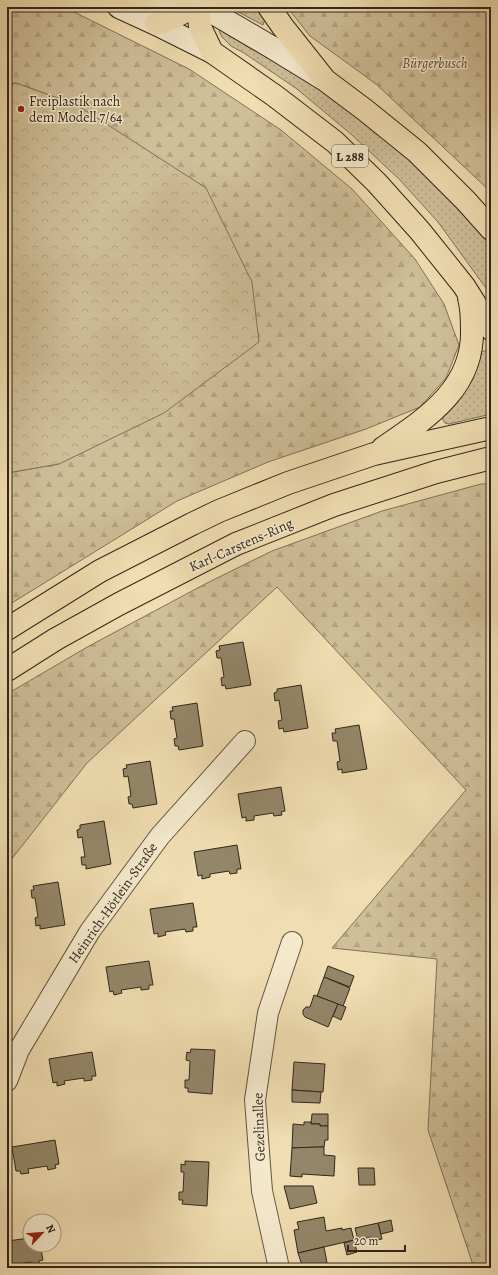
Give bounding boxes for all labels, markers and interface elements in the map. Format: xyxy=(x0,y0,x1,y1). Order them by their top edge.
park label: Bürgerbusch xyxy=(402,54,468,73)
place label: Freiplastik nach dem Modell 7/64 xyxy=(29,92,122,127)
marker: Freiplastik nach dem Modell 7/64 xyxy=(16,104,26,114)
road number: L 288 xyxy=(332,145,368,167)
street label: Karl-Carstens-Ring xyxy=(186,514,296,576)
street label: Heinrich-Hörlein-Straße xyxy=(64,839,162,967)
street label: Gezelinallee xyxy=(248,1092,270,1162)
north arrow xyxy=(22,1213,62,1253)
text: N xyxy=(42,1222,59,1236)
scale bar xyxy=(348,1227,405,1253)
text: 20 m xyxy=(354,1233,378,1249)

